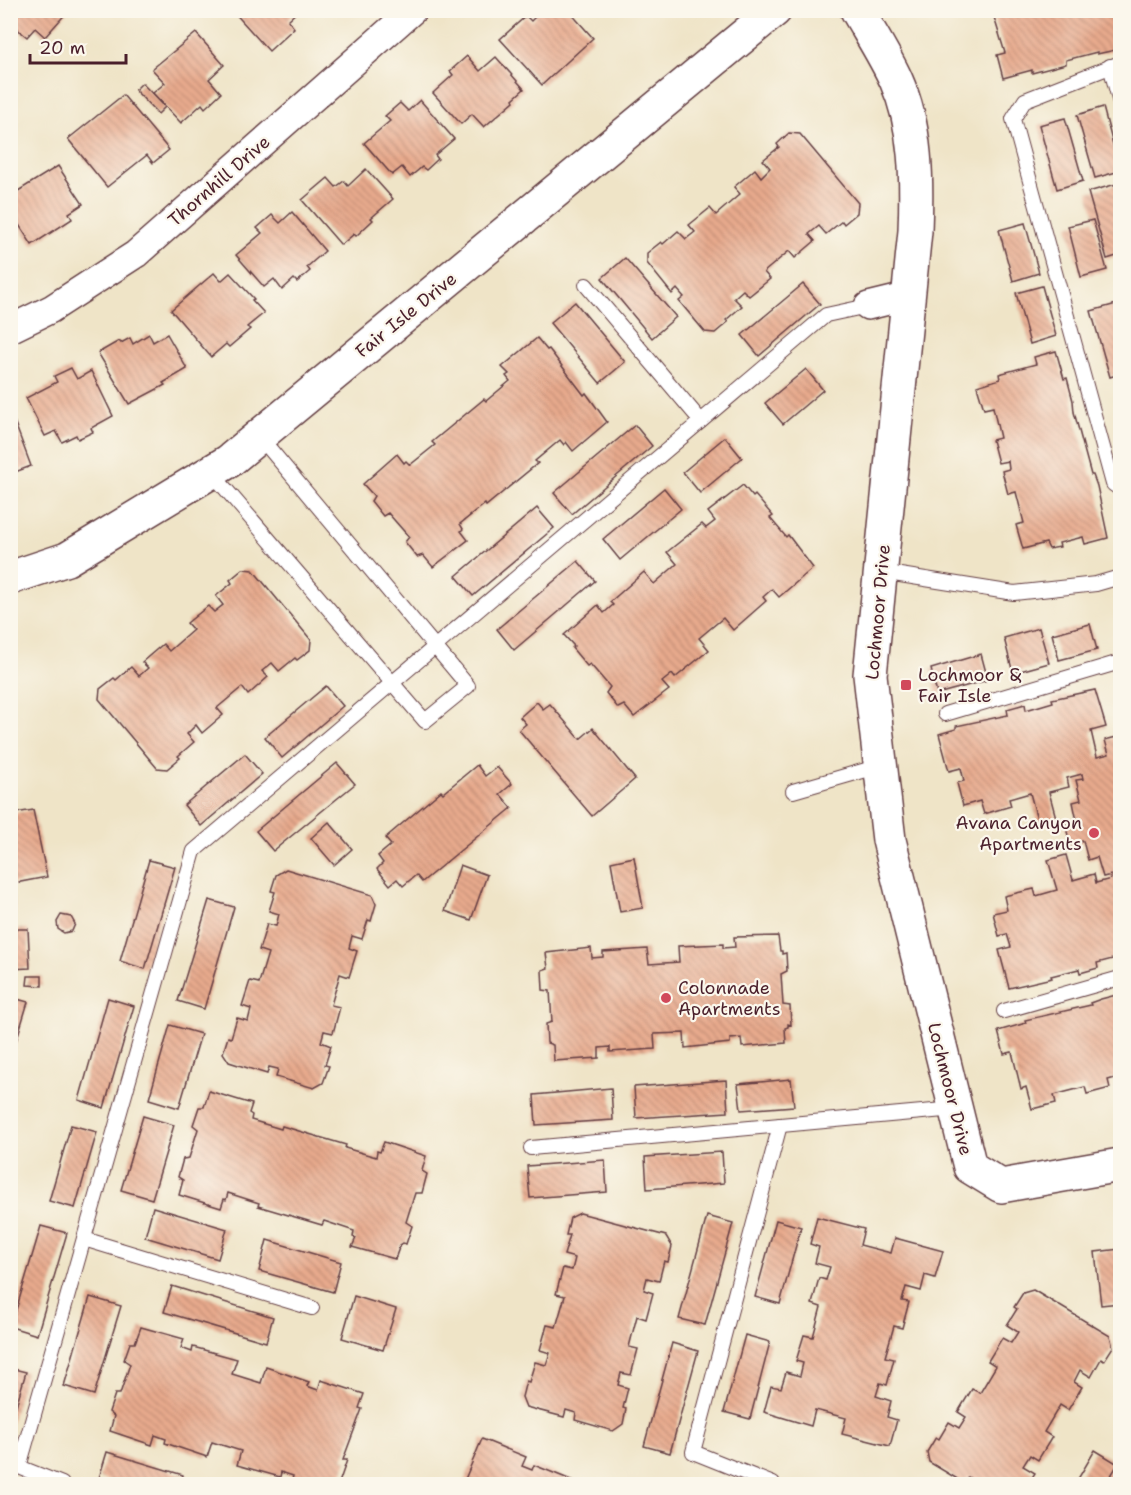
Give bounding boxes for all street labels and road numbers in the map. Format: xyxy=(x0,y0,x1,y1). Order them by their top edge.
street label: Thornhill Drive xyxy=(163,130,275,232)
street label: Fair Isle Drive xyxy=(350,267,462,363)
street label: Lochmoor Drive xyxy=(860,543,896,681)
street label: Lochmoor Drive xyxy=(922,1020,978,1158)

